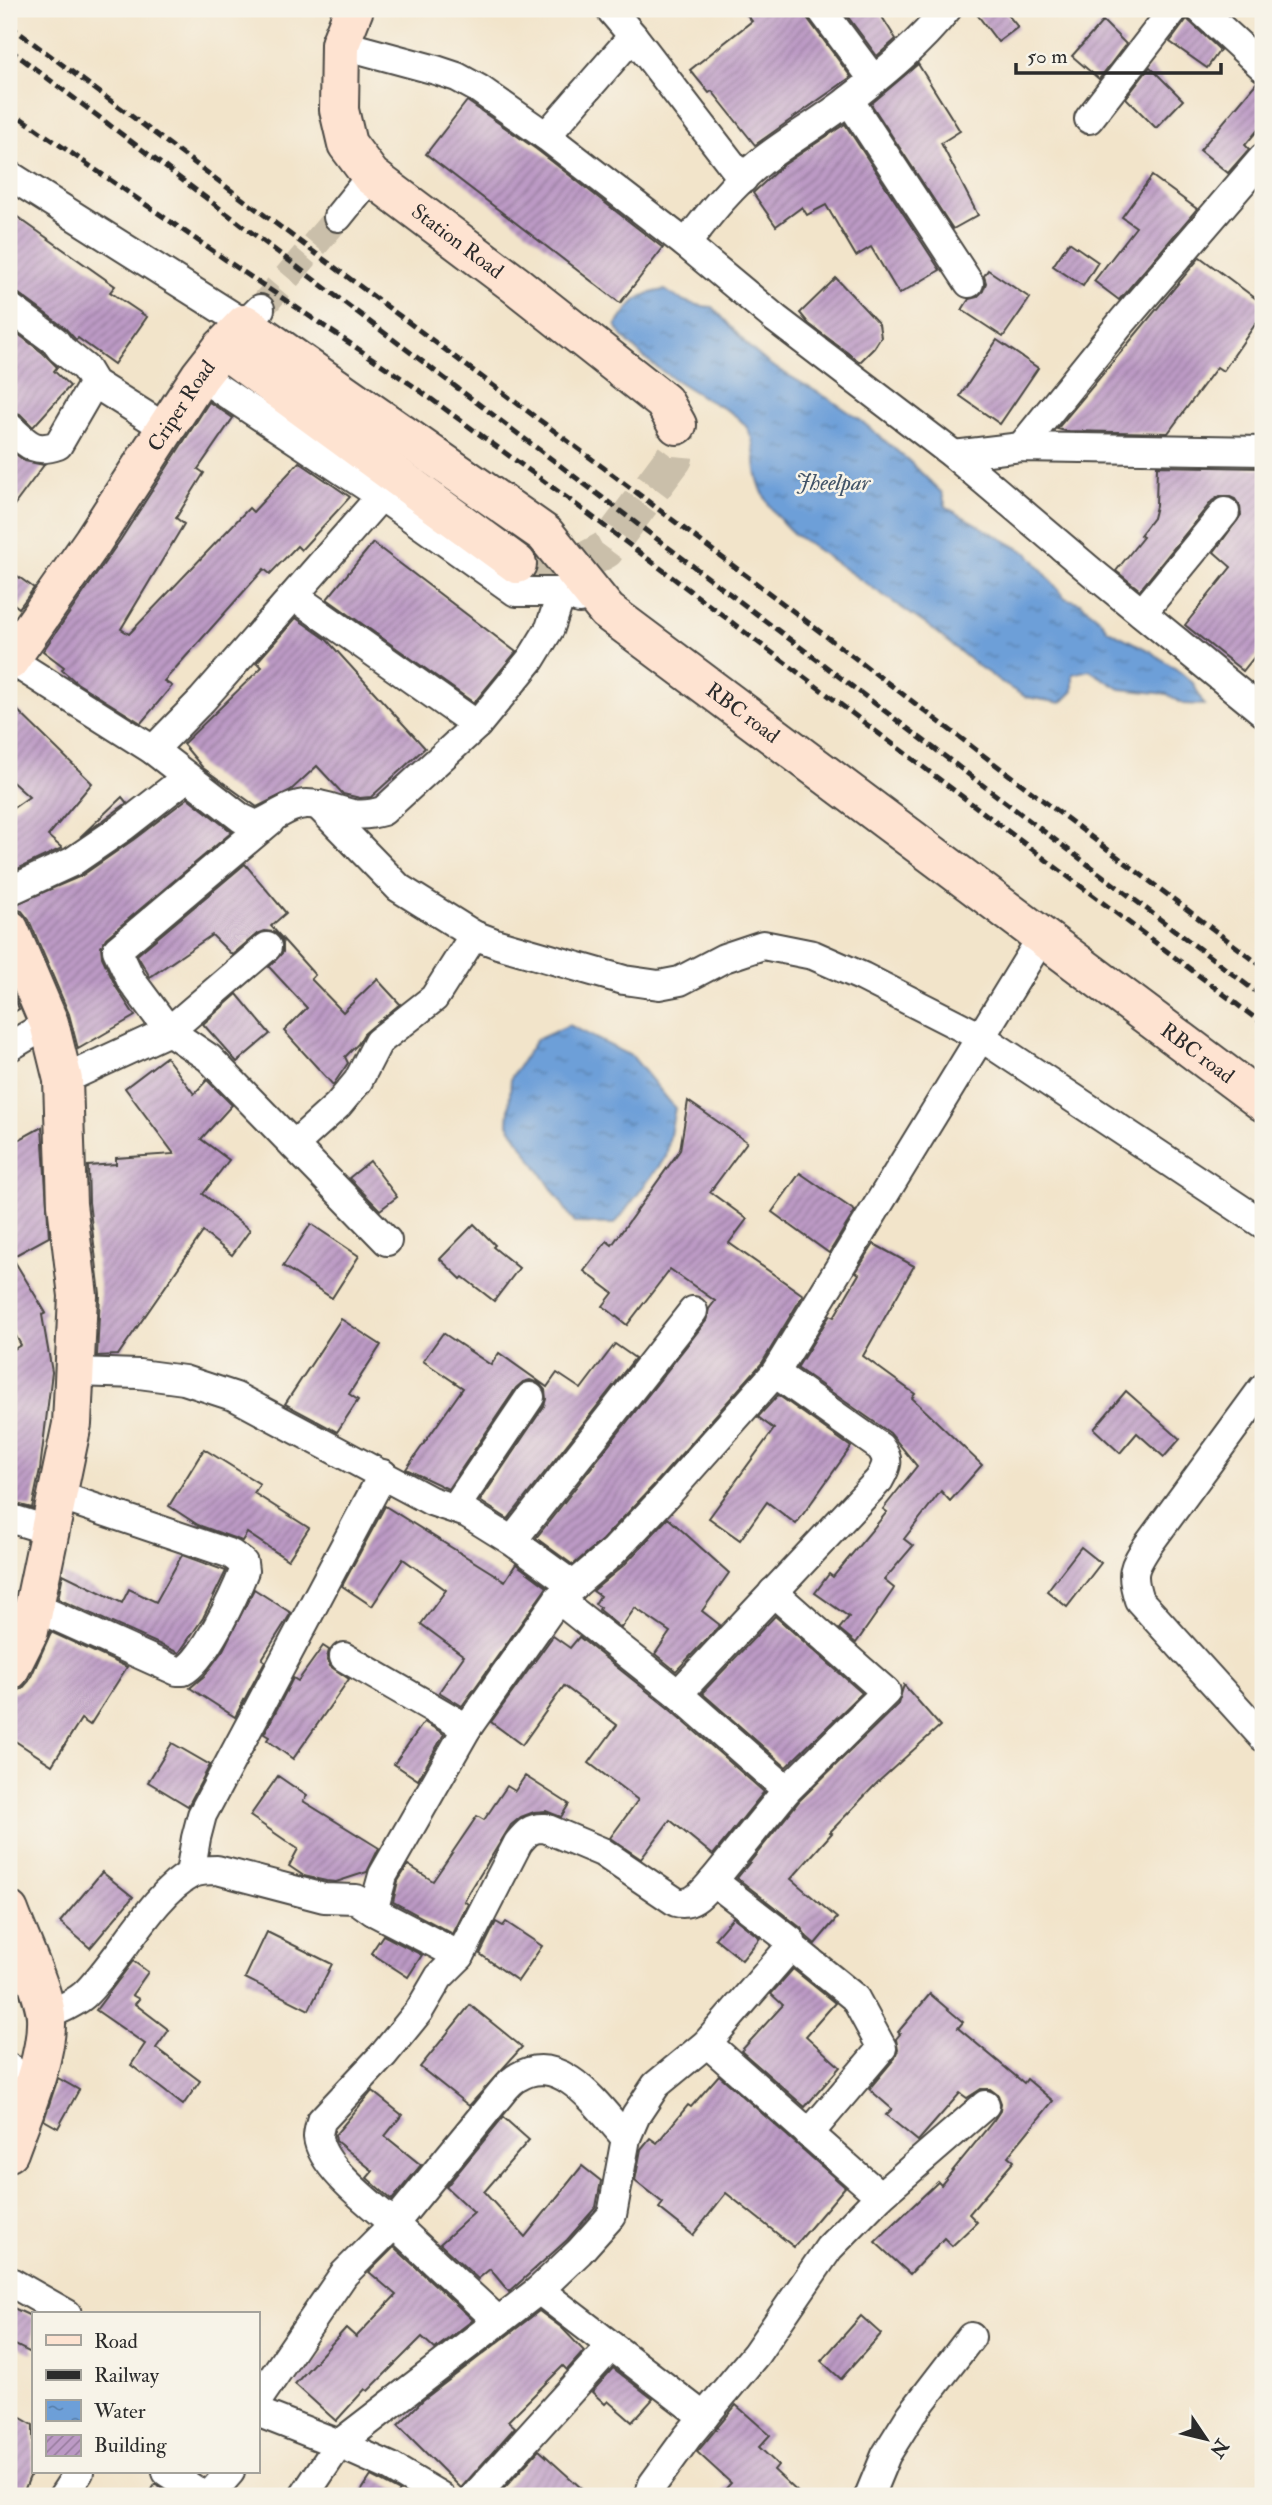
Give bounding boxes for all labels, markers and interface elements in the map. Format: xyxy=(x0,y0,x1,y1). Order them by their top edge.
scale bar xyxy=(1016,32,1221,76)
text: 50 m xyxy=(1027,43,1068,70)
street label: Station Road xyxy=(406,198,510,285)
street label: Criper Road xyxy=(141,354,221,457)
water label: Jheelpar xyxy=(796,468,872,497)
street label: RBC road xyxy=(701,676,786,750)
street label: RBC road xyxy=(1155,1017,1240,1090)
legend xyxy=(32,2312,259,2474)
text: Road xyxy=(94,2328,139,2355)
text: Railway xyxy=(94,2362,160,2389)
text: Water xyxy=(93,2398,146,2425)
north arrow xyxy=(1170,2404,1240,2474)
text: Building xyxy=(94,2432,167,2459)
text: N xyxy=(1204,2434,1234,2463)

